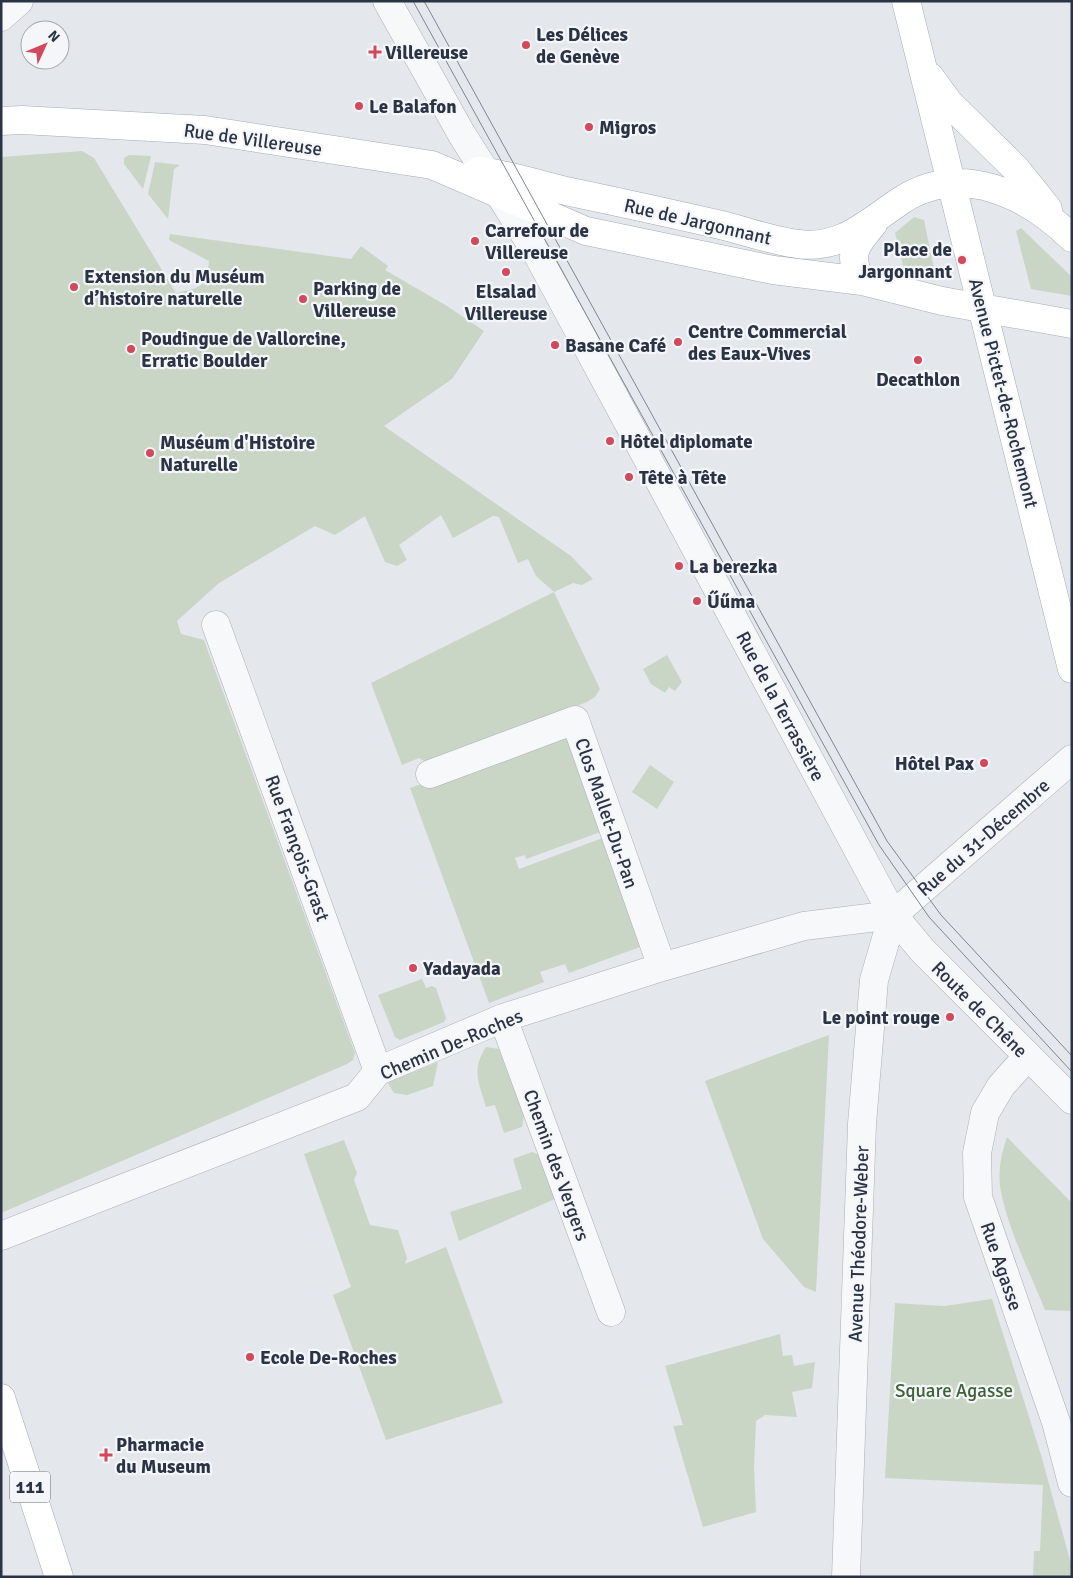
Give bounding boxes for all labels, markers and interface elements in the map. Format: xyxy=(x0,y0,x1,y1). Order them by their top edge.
north arrow xyxy=(20,20,70,70)
place label: Les Délices de Genève xyxy=(536,23,628,69)
text: N xyxy=(44,27,63,46)
marker: Les Délices de Genève xyxy=(520,39,532,51)
place label: Villereuse xyxy=(385,41,468,65)
marker: Villereuse xyxy=(369,46,381,58)
place label: Le Balafon xyxy=(369,95,457,119)
marker: Le Balafon xyxy=(353,100,365,112)
place label: Migros xyxy=(599,116,656,140)
street label: Rue de Villereuse xyxy=(182,118,324,162)
marker: Migros xyxy=(583,121,595,133)
street label: Rue de Jargonnant xyxy=(622,193,774,251)
place label: Carrefour de Villereuse xyxy=(485,219,589,265)
marker: Carrefour de Villereuse xyxy=(469,235,481,247)
place label: Place de Jargonnant xyxy=(858,238,952,284)
marker: Place de Jargonnant xyxy=(956,254,968,266)
place label: Extension du Muséum d’histoire naturelle xyxy=(84,265,265,311)
marker: Elsalad Villereuse xyxy=(500,266,512,278)
street label: Avenue Pictet-de-Rochemont xyxy=(963,276,1043,511)
place label: Parking de Villereuse xyxy=(313,277,401,323)
place label: Elsalad Villereuse xyxy=(464,280,548,326)
marker: Extension du Muséum d’histoire naturelle xyxy=(68,281,80,293)
marker: Parking de Villereuse xyxy=(297,293,309,305)
place label: Centre Commercial des Eaux-Vives xyxy=(688,320,847,366)
place label: Poudingue de Vallorcine, Erratic Boulder xyxy=(141,327,346,373)
place label: Basane Café xyxy=(565,334,666,358)
marker: Centre Commercial des Eaux-Vives xyxy=(672,336,684,348)
marker: Basane Café xyxy=(549,339,561,351)
marker: Poudingue de Vallorcine, Erratic Boulder xyxy=(125,343,137,355)
marker: Decathlon xyxy=(912,354,924,366)
place label: Decathlon xyxy=(876,368,960,392)
place label: Hôtel diplomate xyxy=(620,430,753,454)
place label: Muséum d'Histoire Naturelle xyxy=(160,431,315,477)
marker: Hôtel diplomate xyxy=(604,435,616,447)
marker: Muséum d'Histoire Naturelle xyxy=(144,447,156,459)
place label: Tête à Tête xyxy=(639,466,726,490)
marker: Tête à Tête xyxy=(623,471,635,483)
place label: La berezka xyxy=(689,555,778,579)
marker: La berezka xyxy=(673,560,685,572)
place label: Űűma xyxy=(707,590,756,614)
marker: Űűma xyxy=(691,595,703,607)
street label: Rue de la Terrassière xyxy=(730,627,830,786)
street label: Clos Mallet-Du-Pan xyxy=(569,735,643,892)
place label: Hôtel Pax xyxy=(895,752,975,776)
marker: Hôtel Pax xyxy=(978,757,990,769)
street label: Rue François-Grast xyxy=(259,772,335,925)
street label: Rue du 31-Décembre xyxy=(913,774,1055,902)
street label: Route de Chêne xyxy=(926,956,1033,1063)
place label: Yadayada xyxy=(422,957,501,981)
marker: Yadayada xyxy=(407,962,419,974)
street label: Chemin De-Roches xyxy=(376,1004,526,1086)
place label: Le point rouge xyxy=(822,1006,940,1030)
marker: Le point rouge xyxy=(944,1011,956,1023)
street label: Chemin des Vergers xyxy=(518,1086,595,1244)
street label: Avenue Théodore-Weber xyxy=(844,1145,874,1343)
street label: Rue Agasse xyxy=(975,1219,1027,1314)
place label: Ecole De-Roches xyxy=(260,1346,397,1370)
marker: Ecole De-Roches xyxy=(244,1351,256,1363)
park label: Square Agasse xyxy=(895,1379,1013,1403)
place label: Pharmacie du Museum xyxy=(116,1433,211,1479)
marker: Pharmacie du Museum xyxy=(100,1449,112,1461)
road number: 111 xyxy=(10,1471,50,1502)

